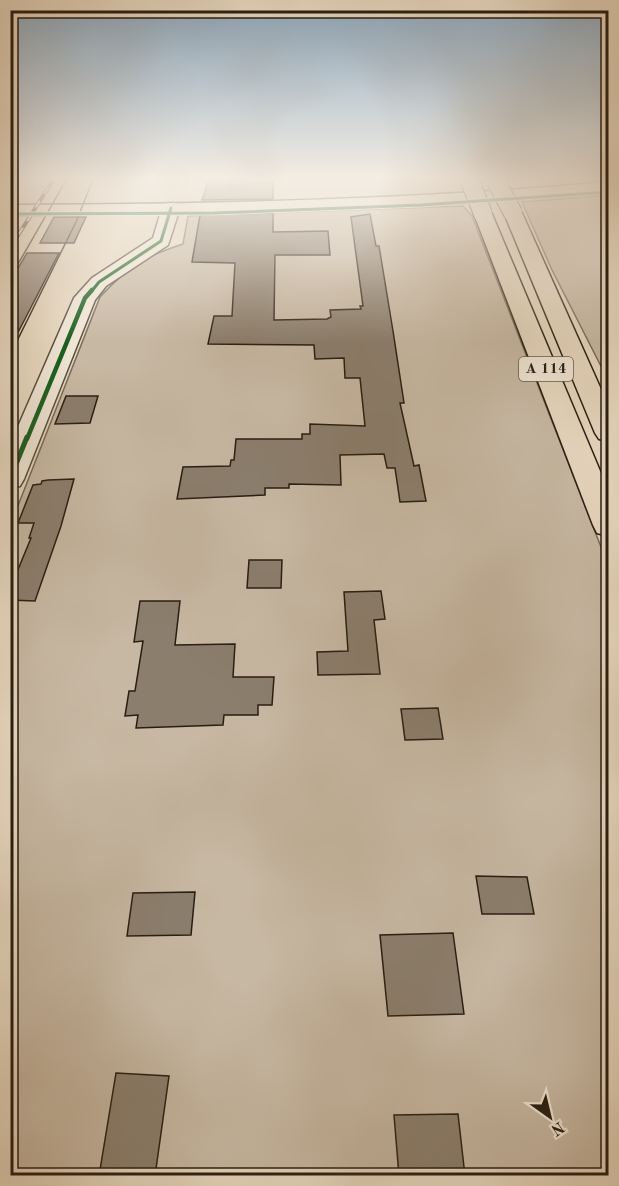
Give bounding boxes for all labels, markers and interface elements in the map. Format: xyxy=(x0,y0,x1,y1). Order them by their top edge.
road number: A 114 xyxy=(519,357,573,381)
north arrow xyxy=(520,1087,580,1147)
text: N xyxy=(547,1118,567,1138)

